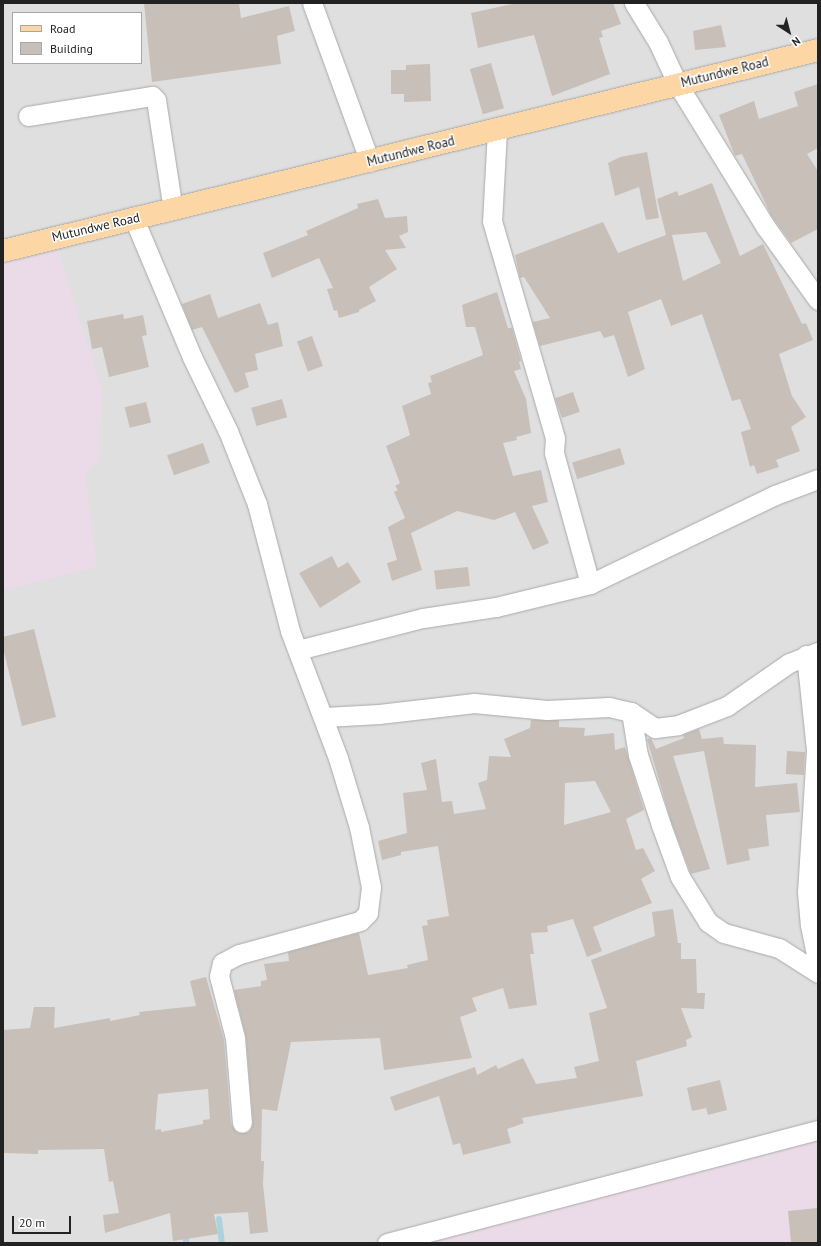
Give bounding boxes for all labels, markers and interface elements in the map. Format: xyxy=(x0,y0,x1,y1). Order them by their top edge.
legend xyxy=(12,12,142,64)
north arrow xyxy=(769,12,809,52)
text: Road xyxy=(50,21,75,36)
text: N xyxy=(789,34,803,49)
text: Building xyxy=(50,41,93,56)
street label: Mutundwe Road xyxy=(680,55,770,91)
street label: Mutundwe Road xyxy=(366,134,456,170)
street label: Mutundwe Road xyxy=(50,210,142,246)
scale bar xyxy=(14,1208,73,1234)
text: 20 m xyxy=(19,1215,45,1230)

